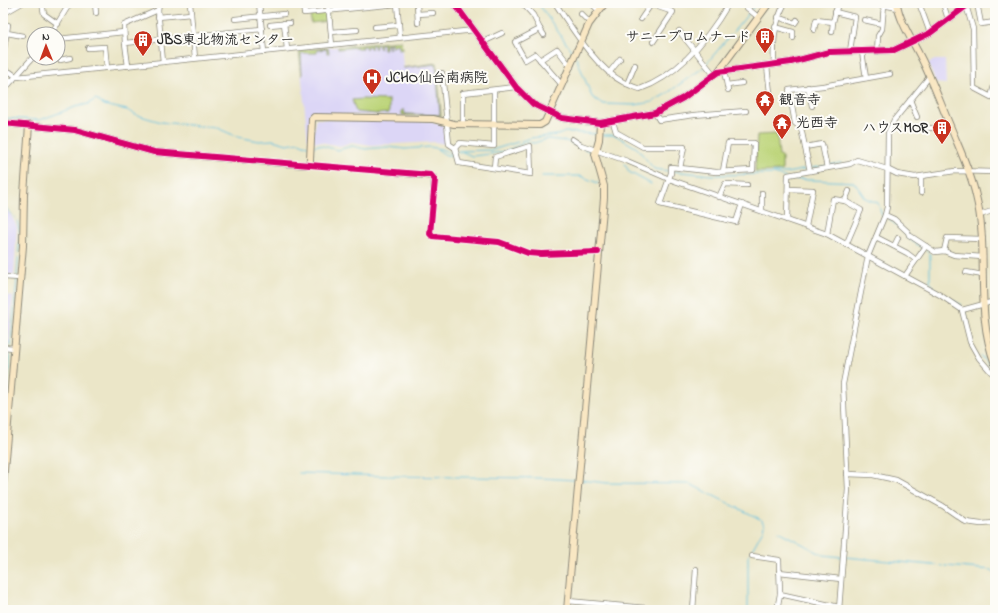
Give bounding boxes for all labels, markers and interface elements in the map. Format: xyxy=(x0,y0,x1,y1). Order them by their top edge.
north arrow xyxy=(26,26,66,66)
building icon: サニープロムナード xyxy=(754,26,776,54)
place label: サニープロムナード xyxy=(626,27,751,48)
text: N xyxy=(42,29,50,45)
building icon: JBS東北物流センター xyxy=(132,29,154,57)
place label: JBS東北物流センター xyxy=(157,30,294,51)
hospital icon: JCHO仙台南病院 xyxy=(361,67,383,95)
place label: JCHO仙台南病院 xyxy=(386,68,488,89)
temple icon: 観音寺 xyxy=(754,89,776,117)
place label: 観音寺 xyxy=(779,90,821,111)
temple icon: 光西寺 xyxy=(771,112,793,140)
place label: 光西寺 xyxy=(796,113,838,134)
building icon: ハウスMOR xyxy=(931,117,953,145)
place label: ハウスMOR xyxy=(862,118,929,139)

